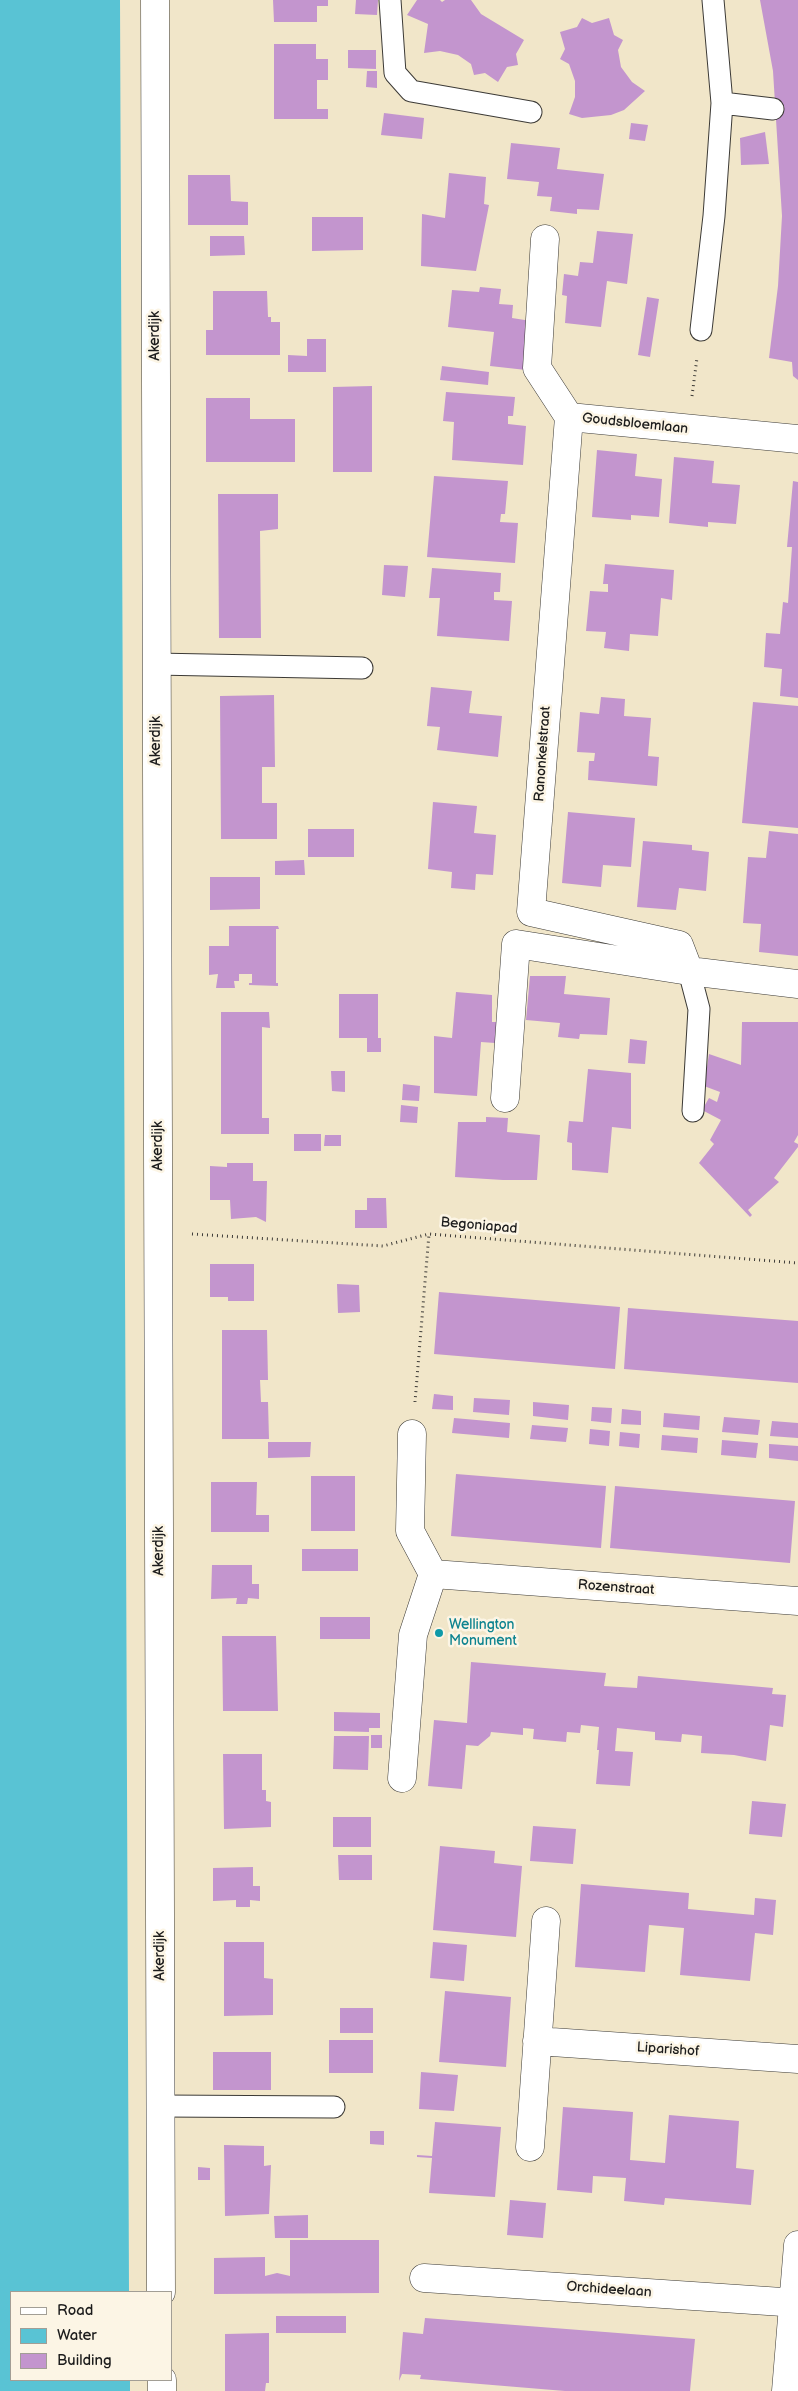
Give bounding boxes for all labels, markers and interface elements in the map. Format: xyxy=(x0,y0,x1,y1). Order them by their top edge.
street label: Akerdijk xyxy=(147,311,163,361)
street label: Goudsbloemlaan xyxy=(581,410,689,438)
street label: Ranonkelstraat xyxy=(531,706,555,802)
street label: Akerdijk xyxy=(148,716,164,766)
street label: Akerdijk xyxy=(150,1121,166,1171)
street label: Begoniapad xyxy=(440,1214,518,1238)
street label: Akerdijk xyxy=(151,1526,167,1576)
street label: Rozenstraat xyxy=(577,1577,655,1599)
place label: Wellington Monument xyxy=(449,1617,517,1650)
marker: Wellington Monument xyxy=(433,1627,445,1639)
street label: Akerdijk xyxy=(152,1931,168,1981)
street label: Liparishof xyxy=(636,2039,700,2061)
street label: Orchideelaan xyxy=(566,2279,652,2301)
legend xyxy=(10,2291,172,2381)
text: Road xyxy=(57,2301,93,2320)
text: Water xyxy=(57,2326,97,2345)
text: Building xyxy=(57,2351,112,2370)

